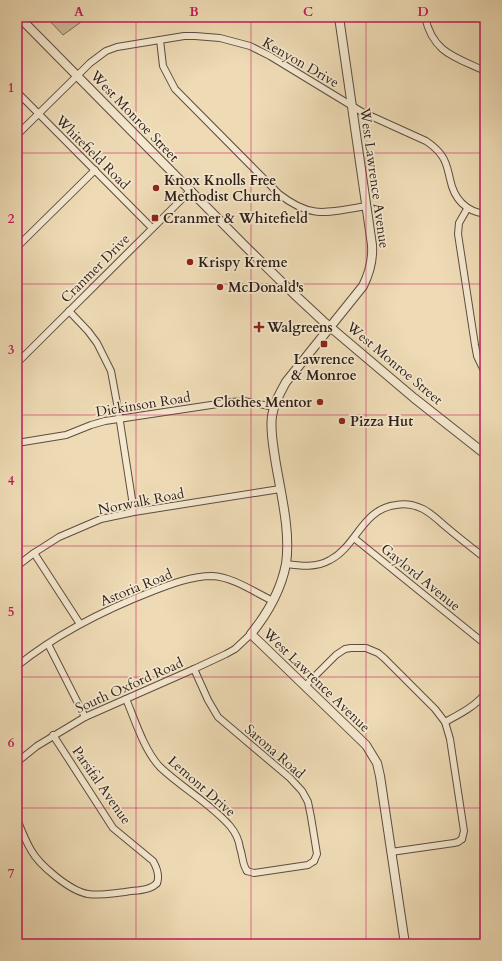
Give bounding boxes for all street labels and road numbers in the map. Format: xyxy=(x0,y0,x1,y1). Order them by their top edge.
street label: Kenyon Drive xyxy=(259,33,342,92)
street label: West Monroe Street xyxy=(85,66,184,166)
street label: West Lawrence Avenue xyxy=(355,106,394,250)
street label: Whitefield Road xyxy=(51,110,134,194)
street label: Cranmer Drive xyxy=(57,230,134,307)
street label: West Monroe Street xyxy=(342,317,447,410)
street label: Dickinson Road xyxy=(94,388,192,421)
street label: Norwalk Road xyxy=(96,484,186,519)
street label: Gaylord Avenue xyxy=(377,539,465,615)
street label: Astoria Road xyxy=(97,564,176,611)
street label: West Lawrence Avenue xyxy=(258,624,374,736)
street label: South Oxford Road xyxy=(72,653,187,718)
street label: Sarona Road xyxy=(240,720,309,783)
street label: Parsifal Avenue xyxy=(68,743,135,828)
street label: Lemont Drive xyxy=(164,752,240,821)

